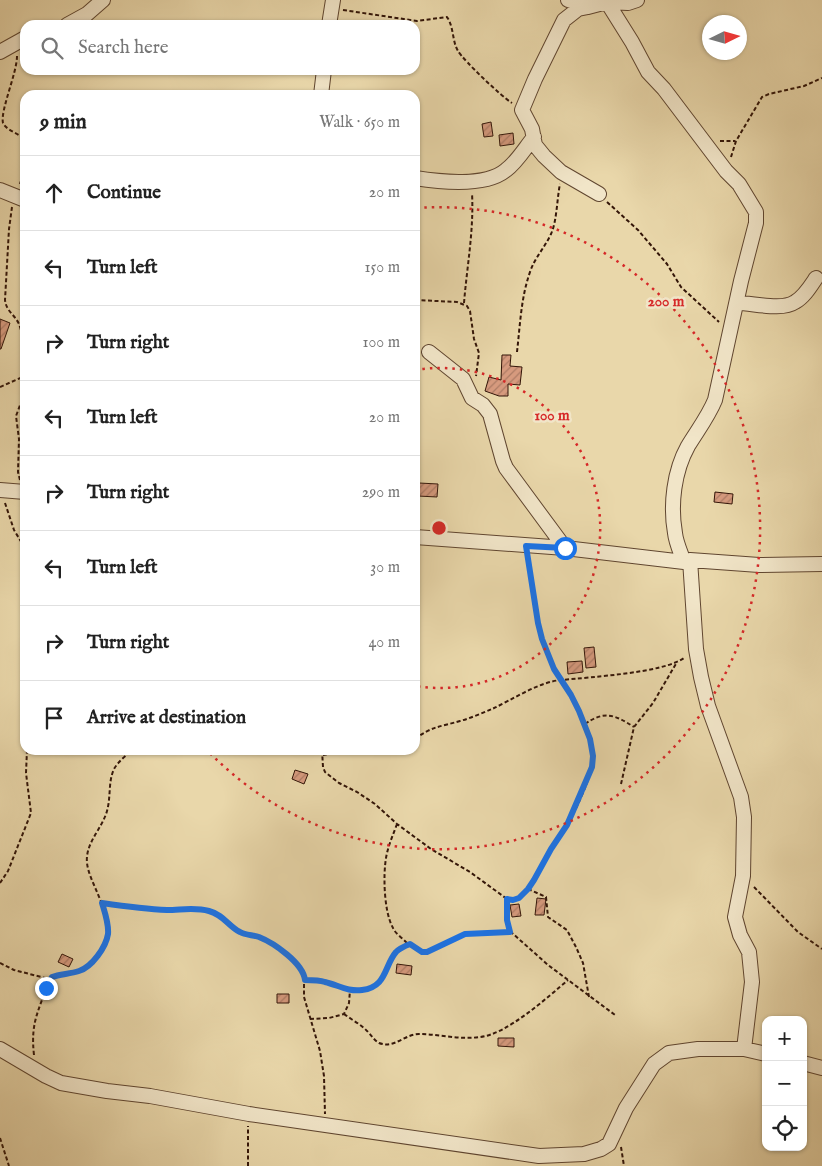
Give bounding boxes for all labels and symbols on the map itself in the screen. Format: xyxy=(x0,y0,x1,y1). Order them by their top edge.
north arrow xyxy=(702,15,747,60)
text: 200 m xyxy=(648,292,685,311)
text: 100 m xyxy=(534,406,570,425)
centre of rings xyxy=(430,519,448,537)
route start xyxy=(554,537,577,560)
route end xyxy=(35,977,58,1000)

